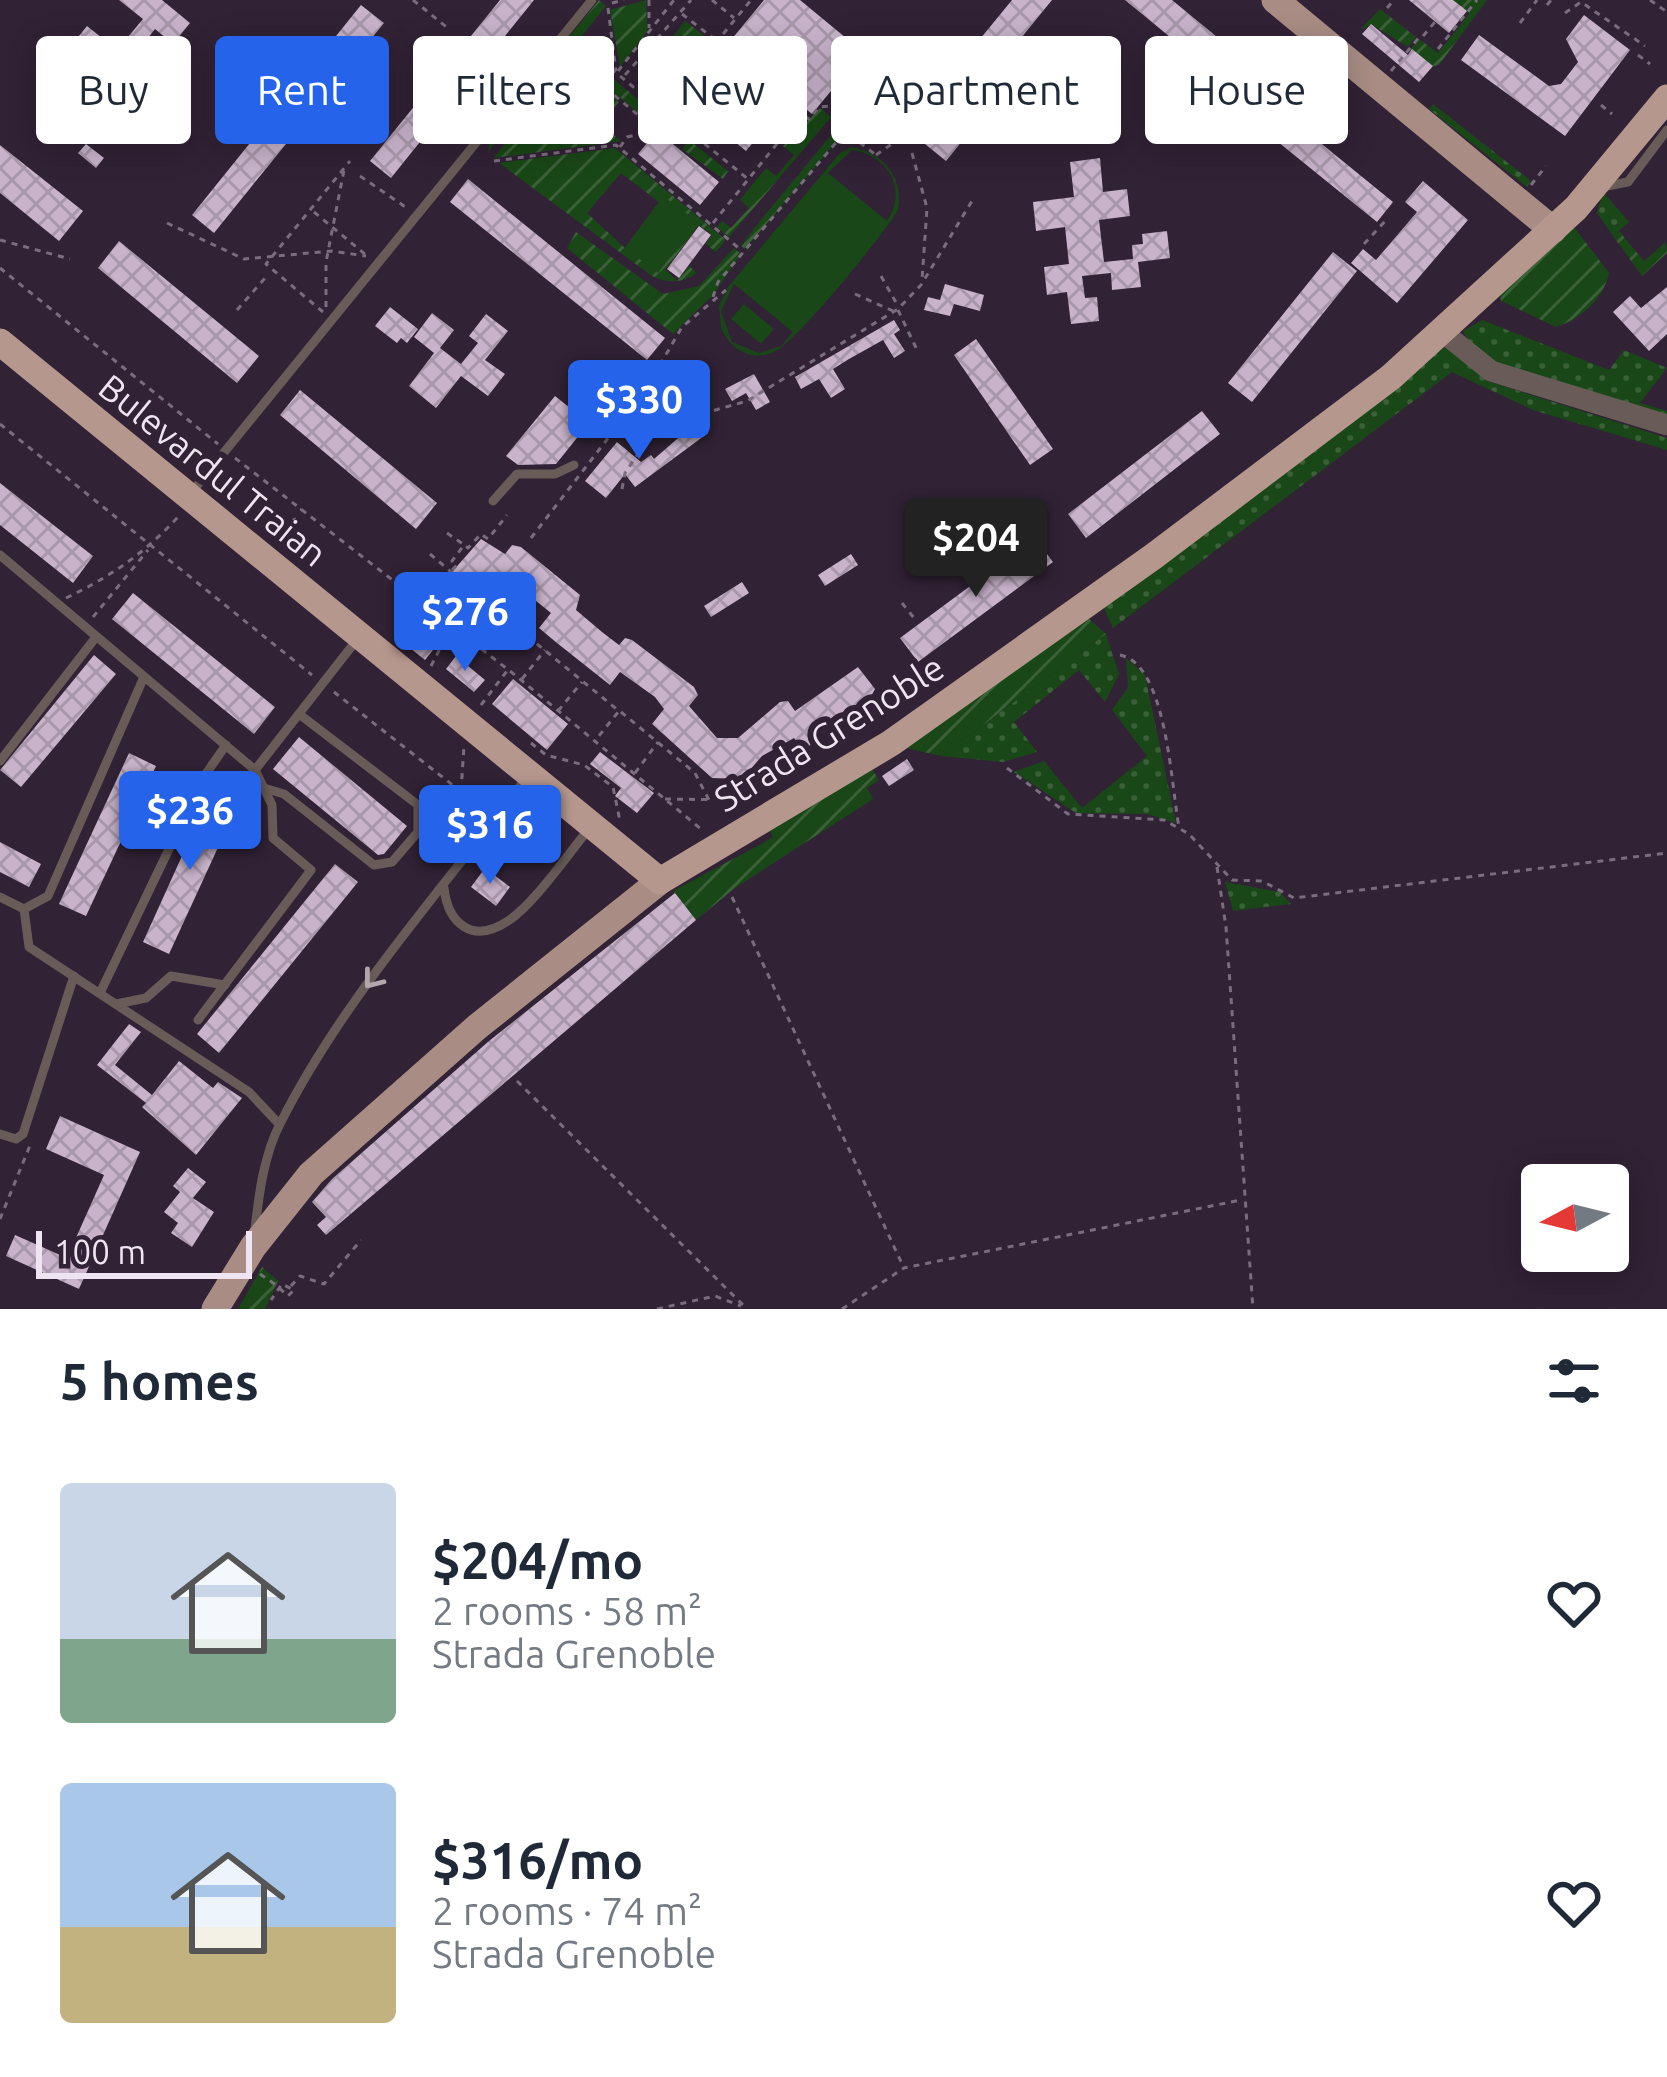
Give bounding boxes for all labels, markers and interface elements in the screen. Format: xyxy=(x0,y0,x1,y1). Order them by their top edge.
chip: Buy xyxy=(36,36,191,144)
chip: Rent xyxy=(215,36,389,144)
chip: Filters xyxy=(413,36,614,144)
chip: New xyxy=(638,36,807,144)
chip: Apartment xyxy=(831,36,1121,144)
chip: House xyxy=(1145,36,1348,144)
pin: $330 xyxy=(568,360,710,462)
street label: Bulevardul Traian xyxy=(91,365,335,574)
text: $330 xyxy=(595,377,683,420)
pin: $204 xyxy=(905,498,1047,600)
text: $204 xyxy=(932,515,1020,558)
pin: $276 xyxy=(394,572,536,674)
text: $276 xyxy=(421,589,509,632)
street label: Strada Grenoble xyxy=(707,646,951,819)
pin: $236 xyxy=(119,771,261,873)
pin: $316 xyxy=(419,785,561,887)
text: $236 xyxy=(146,788,234,831)
text: $316 xyxy=(446,802,534,845)
one-way arrow xyxy=(365,967,386,989)
north arrow xyxy=(1521,1164,1629,1272)
map controls xyxy=(1521,1164,1629,1272)
scale bar xyxy=(36,1225,252,1278)
text: 100 m xyxy=(54,1233,146,1270)
icon: filters xyxy=(1541,1348,1607,1414)
text: 5 homes xyxy=(60,1352,259,1410)
icon: home xyxy=(156,1531,300,1675)
text: $204/mo xyxy=(432,1531,643,1589)
icon: heart xyxy=(1541,1570,1607,1636)
text: 2 rooms · 58 m² xyxy=(432,1589,702,1632)
text: Strada Grenoble xyxy=(432,1632,716,1675)
icon: home xyxy=(156,1831,300,1975)
text: $316/mo xyxy=(432,1831,643,1889)
icon: heart xyxy=(1541,1870,1607,1936)
text: 2 rooms · 74 m² xyxy=(432,1889,702,1932)
text: Strada Grenoble xyxy=(432,1932,716,1975)

